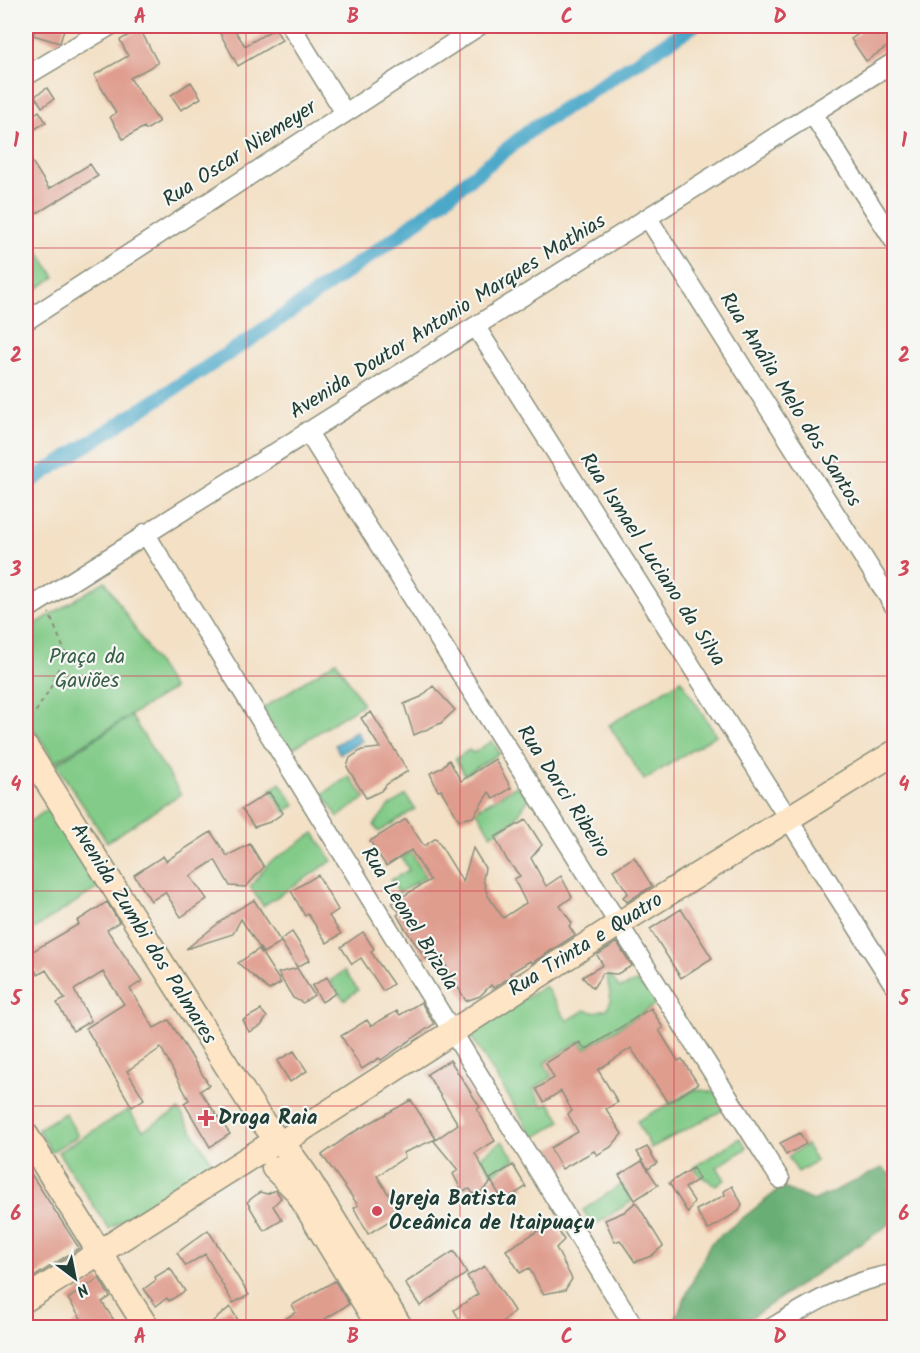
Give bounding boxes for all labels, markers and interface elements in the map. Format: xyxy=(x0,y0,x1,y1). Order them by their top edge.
text: A xyxy=(134,2,146,34)
text: B xyxy=(347,2,359,34)
text: C xyxy=(561,2,573,34)
text: D xyxy=(773,2,787,34)
street label: Rua Oscar Niemeyer xyxy=(156,91,325,216)
text: 1 xyxy=(13,126,19,158)
text: 1 xyxy=(901,126,907,158)
street label: Avenida Doutor Antonio Marques Mathias xyxy=(283,206,613,428)
street label: Rua Anália Melo dos Santos xyxy=(710,286,870,514)
text: 2 xyxy=(10,341,22,373)
text: 2 xyxy=(898,341,910,373)
street label: Rua Ismael Luciano da Silva xyxy=(570,446,734,674)
text: 3 xyxy=(10,555,22,587)
text: 3 xyxy=(898,555,910,587)
park label: Praça da Gaviões xyxy=(49,641,125,698)
street label: Rua Darci Ribeiro xyxy=(508,719,618,865)
text: 4 xyxy=(11,770,22,802)
text: 4 xyxy=(899,770,910,802)
street label: Avenida Zumbi dos Palmares xyxy=(61,817,225,1051)
street label: Rua Leonel Brizola xyxy=(351,841,467,997)
street label: Rua Trinta e Quatro xyxy=(502,884,670,1006)
text: 5 xyxy=(10,984,23,1016)
text: 5 xyxy=(898,984,911,1016)
place label: Droga Raia xyxy=(218,1102,318,1135)
marker: Droga Raia xyxy=(199,1111,213,1125)
place label: Igreja Batista Oceânica de Itaipuaçu xyxy=(389,1183,595,1240)
text: 6 xyxy=(11,1199,22,1231)
text: 6 xyxy=(899,1199,910,1231)
marker: Igreja Batista Oceânica de Itaipuaçu xyxy=(370,1204,384,1218)
north arrow xyxy=(45,1248,105,1308)
text: N xyxy=(71,1276,93,1303)
text: A xyxy=(134,1322,146,1353)
text: B xyxy=(347,1322,359,1353)
text: C xyxy=(561,1322,573,1353)
text: D xyxy=(773,1322,787,1353)

